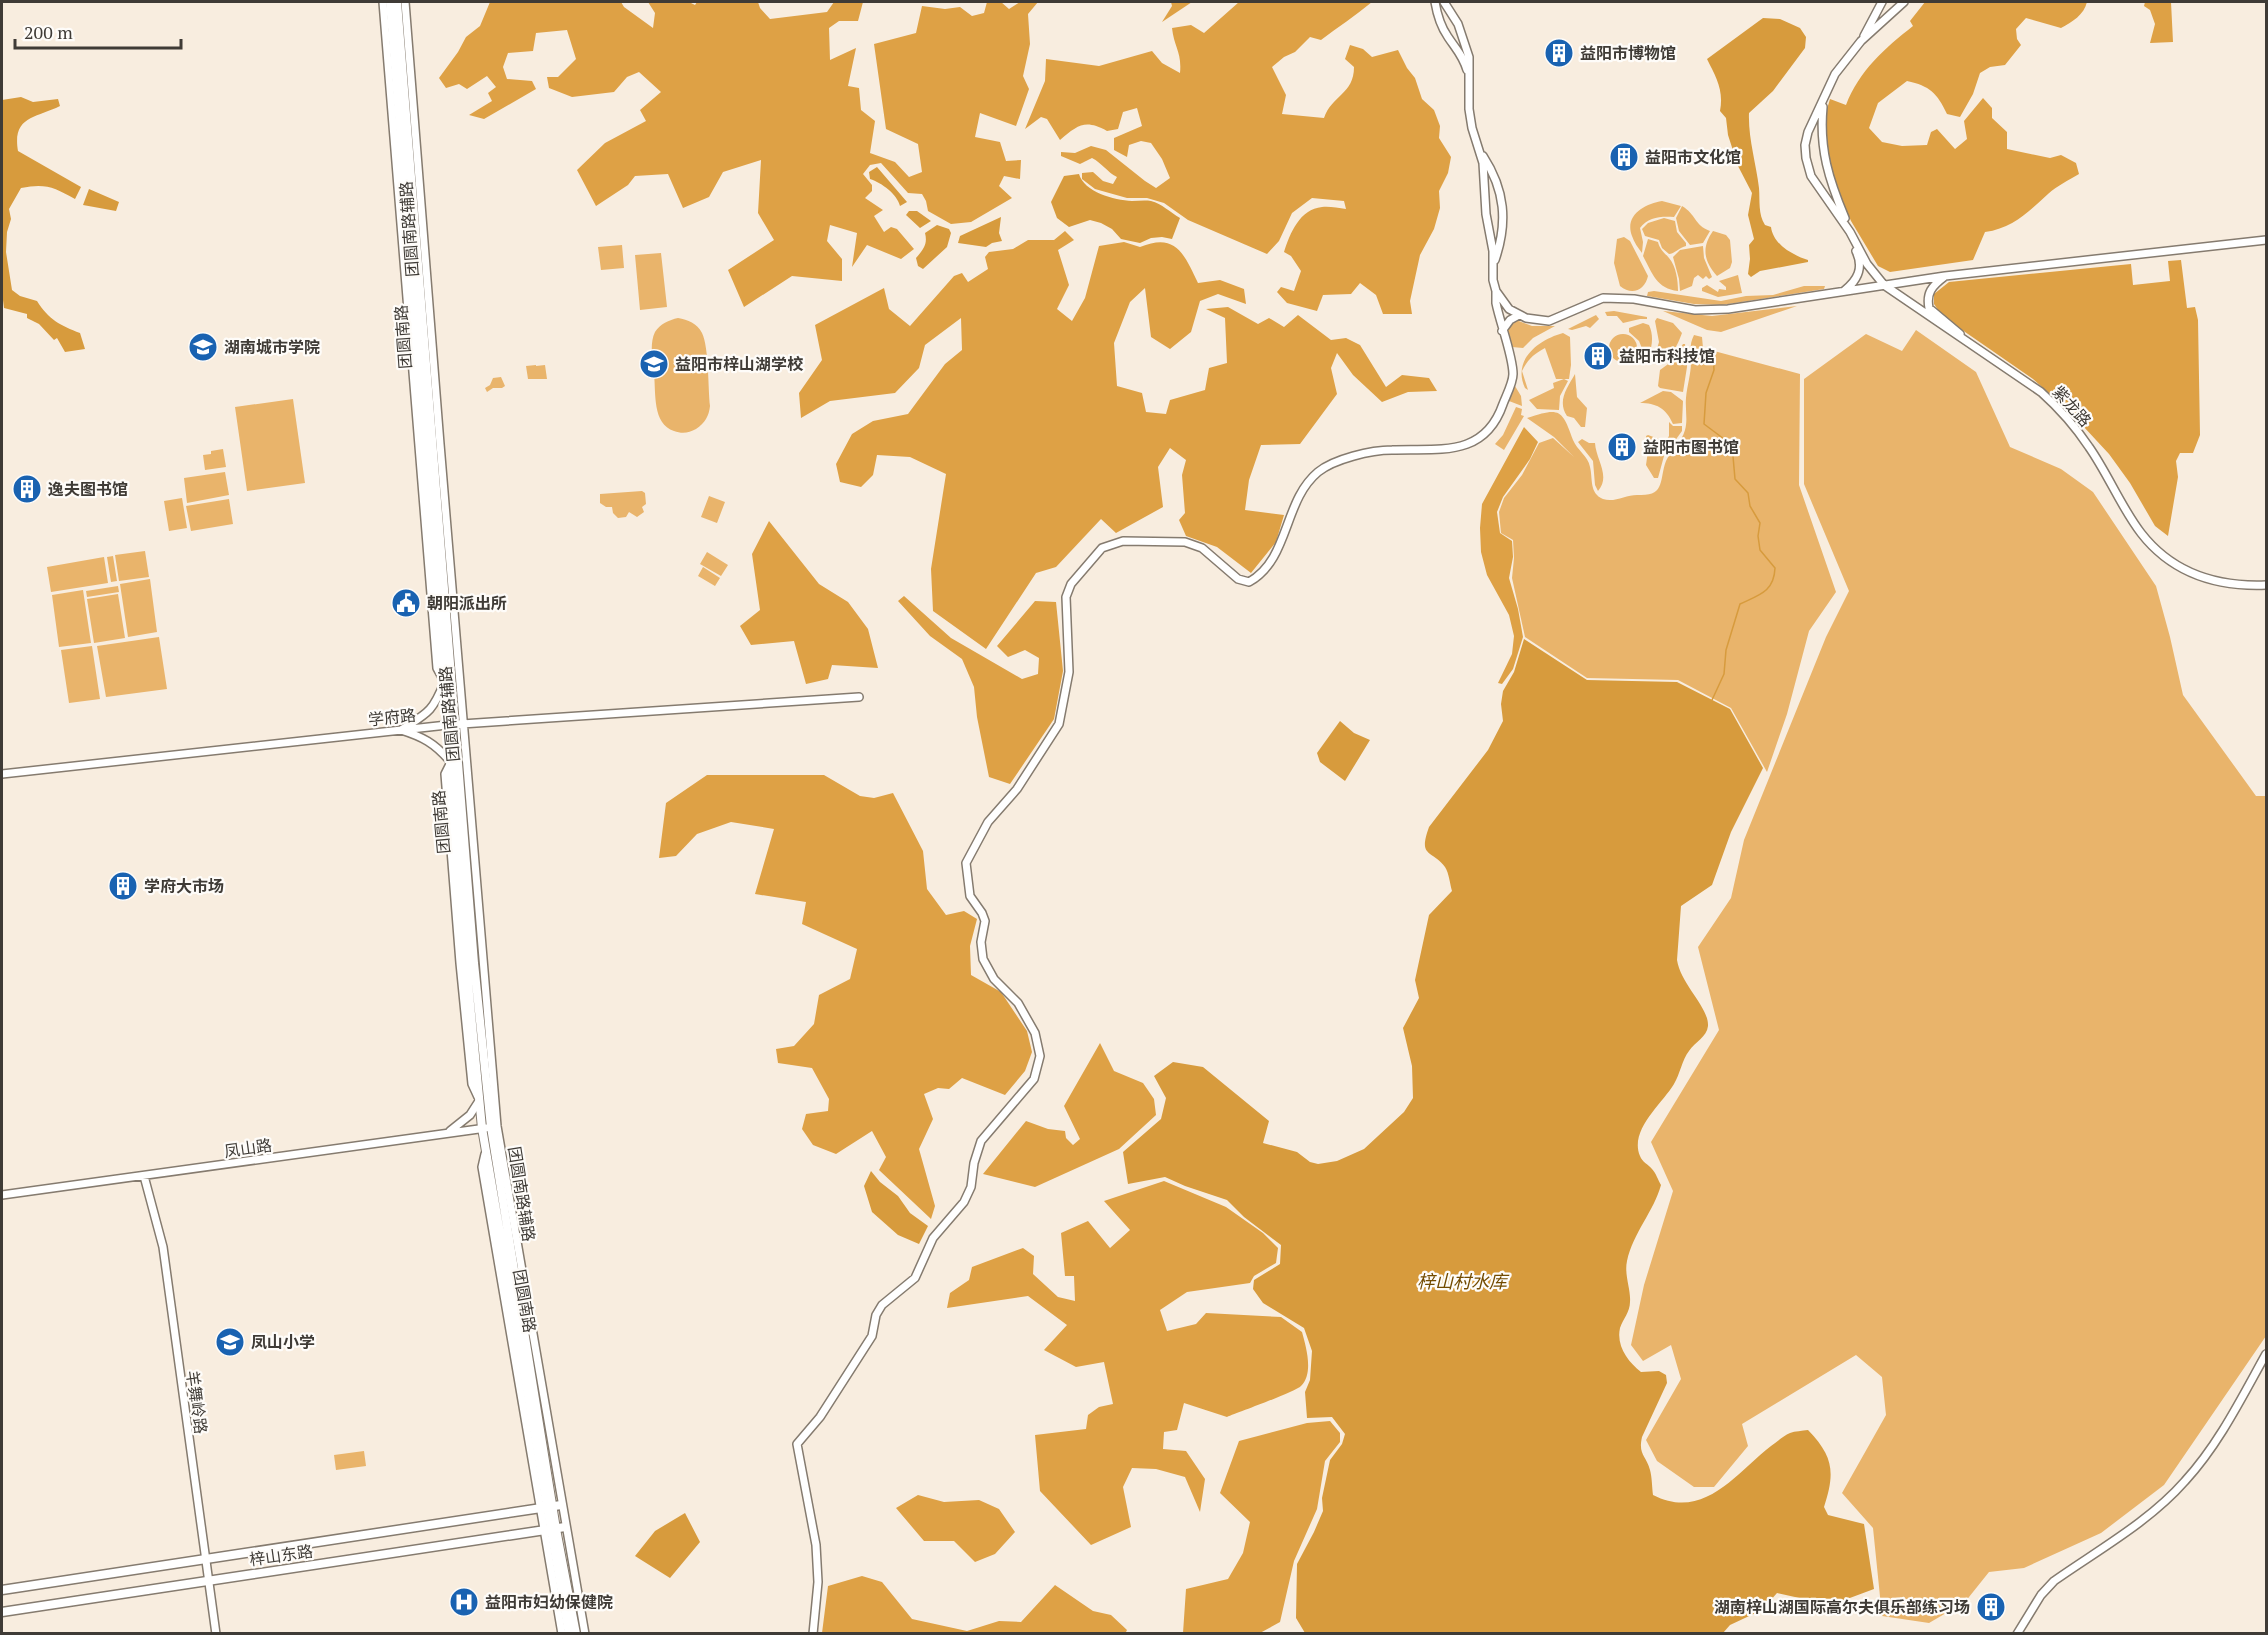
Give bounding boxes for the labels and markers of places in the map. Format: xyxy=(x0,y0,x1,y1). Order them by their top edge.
building icon: 益阳市博物馆 xyxy=(1543,37,1575,69)
place label: 益阳市博物馆 xyxy=(1580,42,1676,64)
building icon: 益阳市文化馆 xyxy=(1608,141,1640,173)
place label: 益阳市文化馆 xyxy=(1645,146,1741,168)
school or university icon: 湖南城市学院 xyxy=(187,331,219,363)
place label: 湖南城市学院 xyxy=(224,336,320,358)
building icon: 益阳市科技馆 xyxy=(1582,340,1614,372)
place label: 益阳市科技馆 xyxy=(1619,345,1715,367)
school or university icon: 益阳市梓山湖学校 xyxy=(638,348,670,380)
place label: 益阳市梓山湖学校 xyxy=(675,353,804,375)
building icon: 益阳市图书馆 xyxy=(1606,431,1638,463)
place label: 益阳市图书馆 xyxy=(1643,436,1739,458)
building icon: 逸夫图书馆 xyxy=(11,473,43,505)
place label: 逸夫图书馆 xyxy=(48,478,128,500)
public building icon: 朝阳派出所 xyxy=(390,587,422,619)
place label: 朝阳派出所 xyxy=(427,592,507,614)
building icon: 学府大市场 xyxy=(107,870,139,902)
place label: 学府大市场 xyxy=(144,875,224,897)
school or university icon: 凤山小学 xyxy=(214,1326,246,1358)
place label: 凤山小学 xyxy=(251,1331,315,1353)
hospital icon: 益阳市妇幼保健院 xyxy=(448,1586,480,1618)
place label: 益阳市妇幼保健院 xyxy=(485,1591,613,1613)
building icon: 湖南梓山湖国际高尔夫俱乐部练习场 xyxy=(1975,1591,2007,1623)
place label: 湖南梓山湖国际高尔夫俱乐部练习场 xyxy=(1714,1596,1970,1618)

